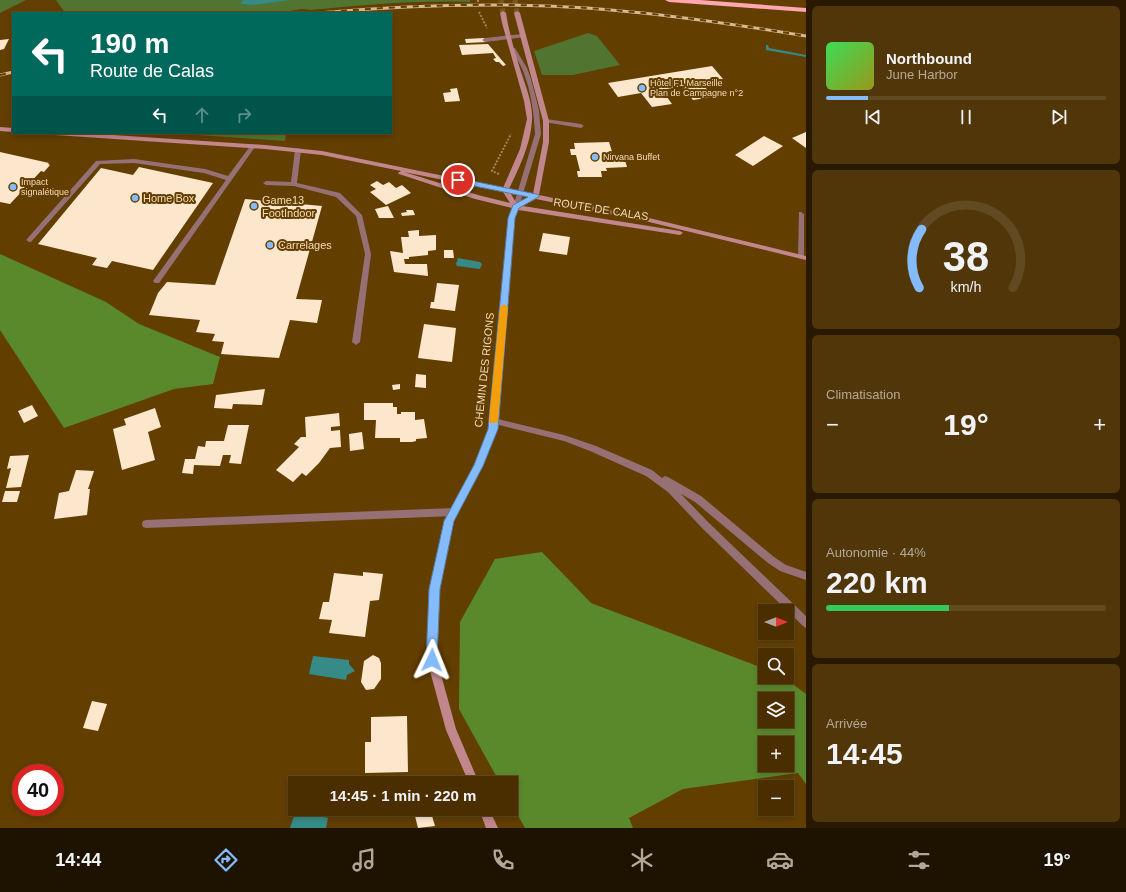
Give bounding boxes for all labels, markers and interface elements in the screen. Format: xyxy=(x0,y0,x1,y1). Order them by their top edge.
icon: left xyxy=(24,28,76,80)
text: 190 m xyxy=(90,28,169,59)
text: Northbound xyxy=(886,50,972,67)
text: Route de Calas xyxy=(90,61,214,81)
text: June Harbor xyxy=(886,67,958,82)
place label: Hôtel F1 Marseille Plan de Campagne n°2 xyxy=(650,78,743,98)
marker: Hôtel F1 Marseille Plan de Campagne n°2 xyxy=(637,83,647,93)
icon: left xyxy=(149,104,171,126)
icon: ahead xyxy=(191,104,213,126)
icon: right xyxy=(233,104,255,126)
icon: previous xyxy=(862,106,884,128)
icon: pause xyxy=(955,106,977,128)
icon: next xyxy=(1048,106,1070,128)
marker: Nirvana Buffet xyxy=(590,152,600,162)
place label: Nirvana Buffet xyxy=(603,152,660,162)
pin xyxy=(441,163,475,197)
icon: arrive xyxy=(447,169,469,191)
place label: Impact signalétique xyxy=(21,177,69,197)
marker: Impact signalétique xyxy=(8,182,18,192)
place label: Home Box xyxy=(143,192,195,204)
marker: Home Box xyxy=(130,193,140,203)
place label: Game13 FootIndoor xyxy=(262,194,316,219)
street label: ROUTE DE CALAS xyxy=(553,196,649,222)
marker: Game13 FootIndoor xyxy=(249,201,259,211)
text: 38 xyxy=(943,232,989,279)
place label: Carrelages xyxy=(278,239,332,251)
marker: Carrelages xyxy=(265,240,275,250)
text: km/h xyxy=(951,278,982,294)
street label: CHEMIN DES RIGONS xyxy=(472,312,496,428)
text: Climatisation xyxy=(826,387,900,402)
text: 19° xyxy=(943,408,989,441)
text: − xyxy=(826,412,839,437)
text: + xyxy=(1093,412,1106,437)
text: Autonomie · 44% xyxy=(826,545,926,560)
text: 220 km xyxy=(826,566,928,599)
north arrow xyxy=(758,604,794,640)
map controls xyxy=(758,604,794,816)
position arrow xyxy=(411,639,453,681)
button: search xyxy=(758,648,794,684)
button: layers xyxy=(758,692,794,728)
text: Arrivée xyxy=(826,716,867,731)
button: + xyxy=(758,736,794,772)
text: 14:45 xyxy=(826,737,903,770)
speed limit sign: 40 xyxy=(12,764,64,816)
button: − xyxy=(758,780,794,816)
text: 14:45 · 1 min · 220 m xyxy=(330,787,476,804)
icon: directions xyxy=(212,846,240,874)
icon: music xyxy=(350,846,378,874)
icon: phone xyxy=(489,846,517,874)
icon: climate xyxy=(628,846,656,874)
icon: car xyxy=(766,846,794,874)
icon: filters xyxy=(905,846,933,874)
text: 14:44 xyxy=(55,850,101,870)
text: 19° xyxy=(1043,850,1071,870)

